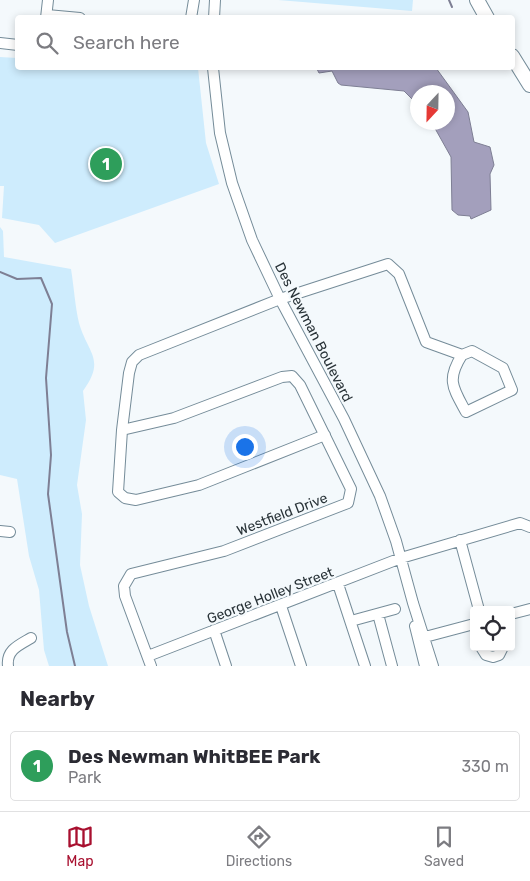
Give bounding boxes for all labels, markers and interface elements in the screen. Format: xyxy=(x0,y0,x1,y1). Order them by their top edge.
search box xyxy=(15,15,515,70)
icon: search xyxy=(33,29,61,57)
text: Search here xyxy=(73,31,180,54)
north arrow xyxy=(410,85,455,130)
pin: 1 xyxy=(90,145,122,183)
street label: Des Newman Boulevard xyxy=(271,260,356,405)
your location xyxy=(232,434,258,460)
street label: Westfield Drive xyxy=(234,489,330,540)
street label: George Holley Street xyxy=(205,563,336,627)
map controls xyxy=(470,606,515,651)
button: locate xyxy=(470,606,515,651)
text: Nearby xyxy=(20,686,95,711)
text: Des Newman WhitBEE Park xyxy=(68,745,320,768)
text: 1 xyxy=(33,757,41,776)
text: 330 m xyxy=(461,757,509,776)
text: Park xyxy=(68,768,101,787)
tab: Map xyxy=(66,823,94,870)
tab: Directions xyxy=(226,823,292,870)
tab: Saved xyxy=(424,823,464,870)

